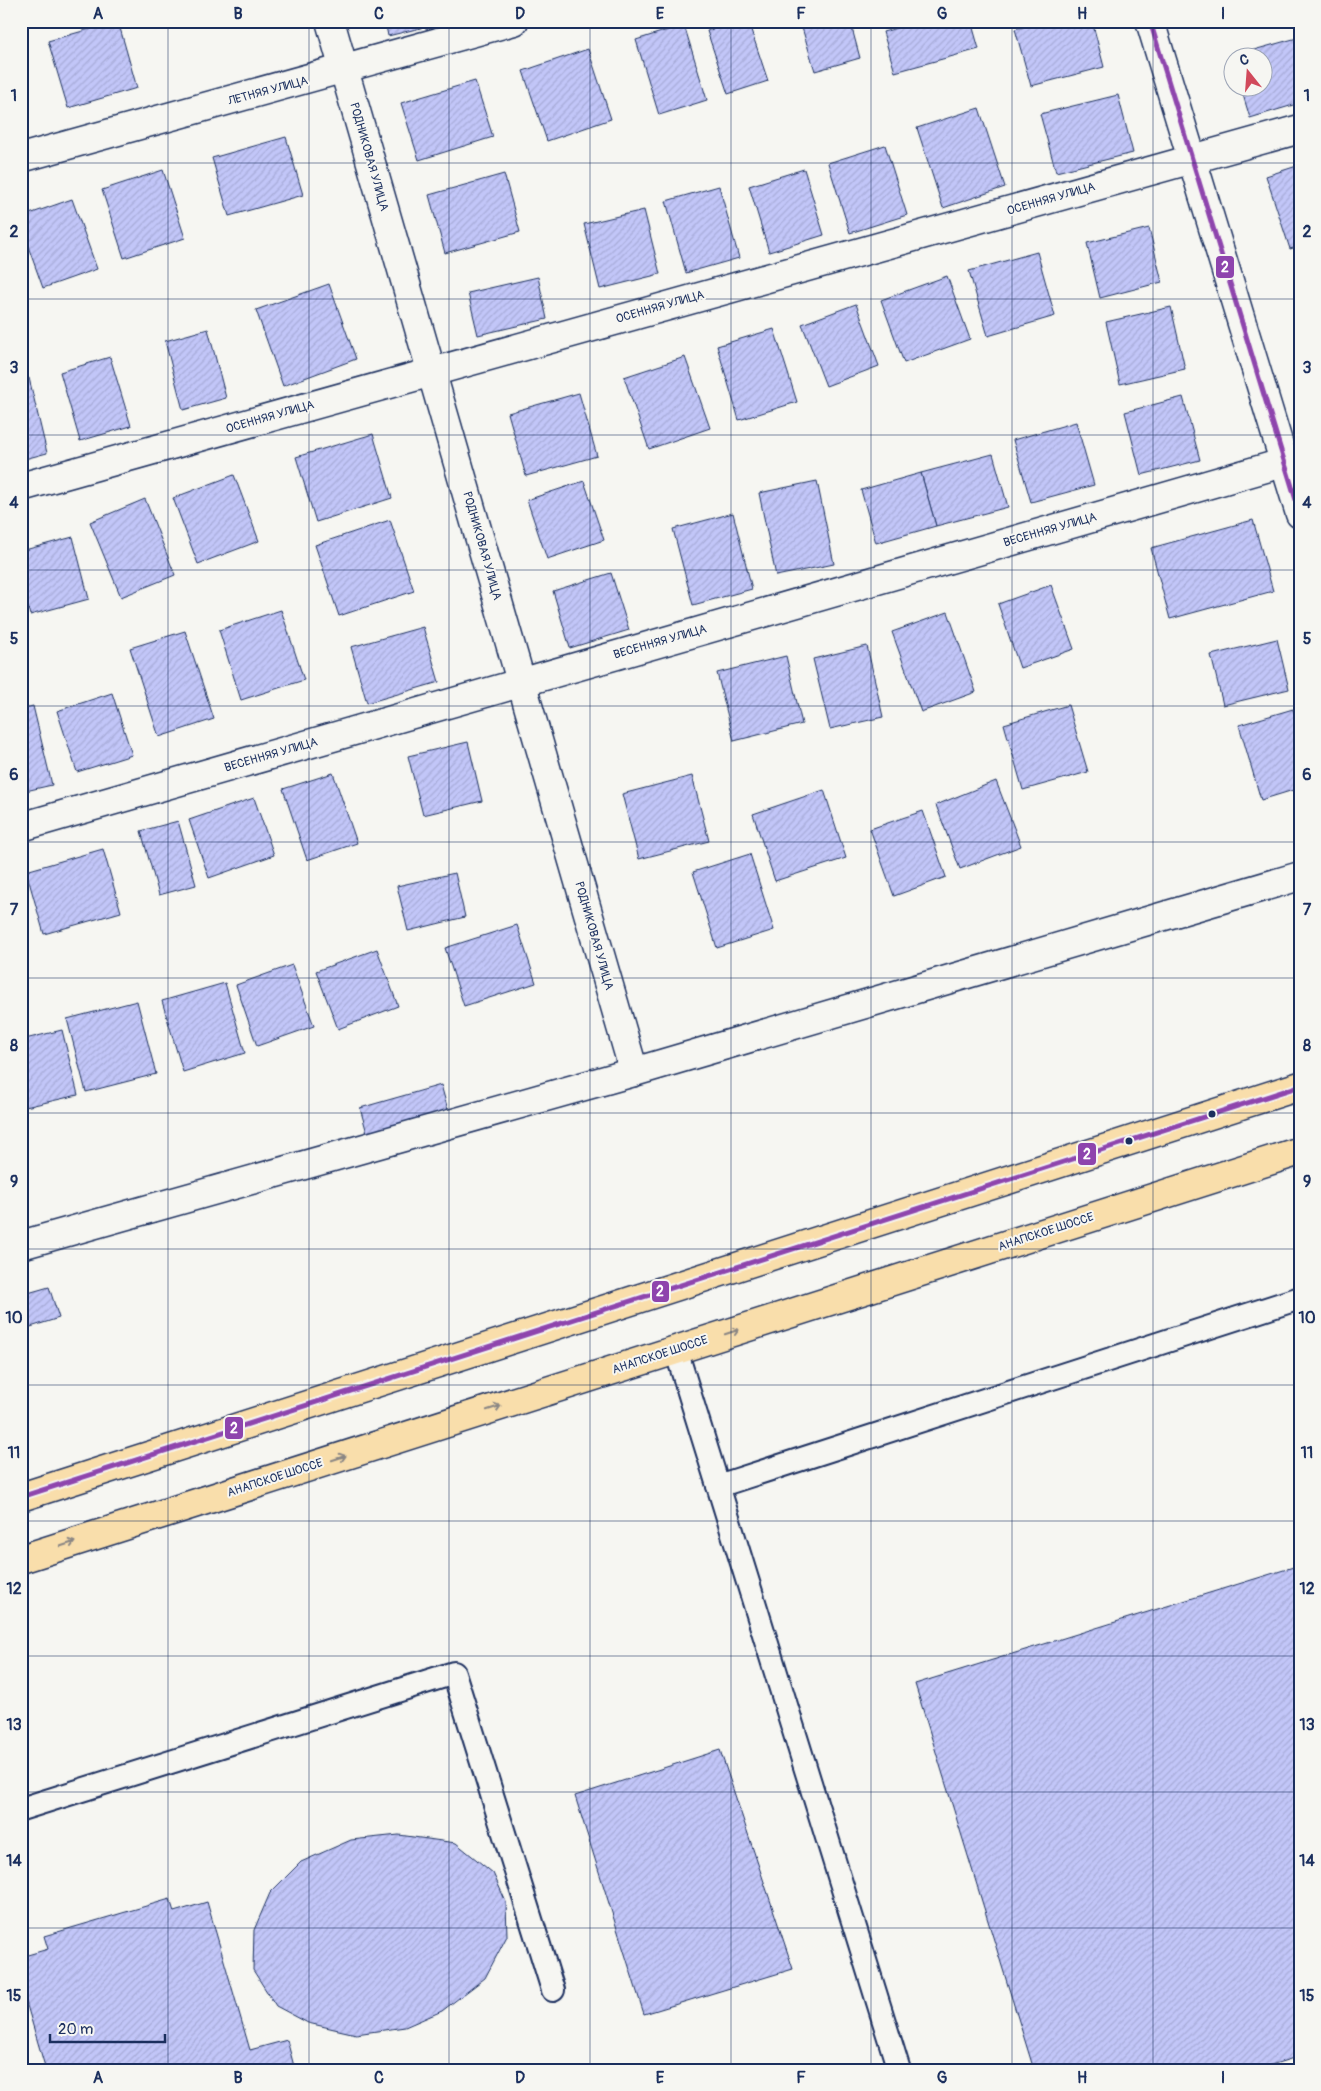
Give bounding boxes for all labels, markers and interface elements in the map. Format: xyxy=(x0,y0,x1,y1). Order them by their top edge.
text: A xyxy=(93,4,104,24)
text: B xyxy=(233,4,243,24)
text: C xyxy=(374,4,384,24)
text: D xyxy=(515,4,525,24)
text: E xyxy=(656,4,665,24)
text: F xyxy=(796,4,806,24)
text: G xyxy=(937,4,948,24)
text: H xyxy=(1077,4,1087,24)
text: I xyxy=(1221,4,1225,24)
north arrow xyxy=(1224,48,1274,98)
text: С xyxy=(1238,51,1251,69)
street label: ЛЕТНЯЯ УЛИЦА xyxy=(225,73,310,109)
text: 1 xyxy=(11,86,17,106)
text: 1 xyxy=(1304,86,1310,106)
street label: РОДНИКОВАЯ УЛИЦА xyxy=(346,101,392,213)
street label: ОСЕННЯЯ УЛИЦА xyxy=(1005,179,1097,219)
text: 2 xyxy=(10,222,19,242)
text: 2 xyxy=(1303,222,1312,242)
line badge: 2 xyxy=(1215,255,1235,279)
text: 2 xyxy=(1221,259,1229,276)
street label: ОСЕННЯЯ УЛИЦА xyxy=(614,287,706,327)
text: 3 xyxy=(10,358,19,378)
text: 3 xyxy=(1303,358,1312,378)
street label: ОСЕННЯЯ УЛИЦА xyxy=(224,397,316,437)
street label: РОДНИКОВАЯ УЛИЦА xyxy=(459,490,505,602)
text: 4 xyxy=(9,493,19,513)
text: 4 xyxy=(1302,493,1312,513)
street label: ВЕСЕННЯЯ УЛИЦА xyxy=(1002,509,1099,550)
street label: ВЕСЕННЯЯ УЛИЦА xyxy=(612,621,709,662)
text: 5 xyxy=(10,629,19,649)
text: 5 xyxy=(1303,629,1312,649)
street label: ВЕСЕННЯЯ УЛИЦА xyxy=(223,734,320,775)
text: 6 xyxy=(9,765,19,785)
text: 6 xyxy=(1302,765,1312,785)
street label: РОДНИКОВАЯ УЛИЦА xyxy=(571,880,617,992)
text: 7 xyxy=(10,900,19,920)
text: 7 xyxy=(1303,900,1312,920)
text: 8 xyxy=(10,1036,18,1056)
text: 8 xyxy=(1303,1036,1311,1056)
unlabelled marker xyxy=(1207,1109,1217,1119)
unlabelled marker xyxy=(1124,1136,1134,1146)
line badge: 2 xyxy=(1077,1142,1097,1166)
text: 2 xyxy=(1083,1146,1091,1163)
text: 9 xyxy=(10,1172,18,1192)
text: 9 xyxy=(1303,1172,1311,1192)
street label: АНАПСКОЕ ШОССЕ xyxy=(996,1209,1096,1255)
line badge: 2 xyxy=(651,1280,670,1303)
text: 2 xyxy=(656,1283,664,1300)
text: 10 xyxy=(5,1308,23,1328)
text: 10 xyxy=(1298,1308,1316,1328)
one-way arrow xyxy=(724,1327,739,1336)
street label: АНАПСКОЕ ШОССЕ xyxy=(610,1332,710,1378)
one-way arrow xyxy=(486,1403,501,1412)
line badge: 2 xyxy=(224,1416,244,1440)
text: 2 xyxy=(230,1420,238,1437)
text: 11 xyxy=(8,1443,20,1463)
text: 11 xyxy=(1301,1443,1313,1463)
one-way arrow xyxy=(331,1452,347,1462)
street label: АНАПСКОЕ ШОССЕ xyxy=(225,1455,325,1501)
one-way arrow xyxy=(59,1539,75,1549)
text: 12 xyxy=(6,1579,22,1599)
text: 12 xyxy=(1299,1579,1315,1599)
text: 13 xyxy=(6,1715,22,1735)
text: 13 xyxy=(1299,1715,1315,1735)
text: 14 xyxy=(6,1851,22,1871)
text: 14 xyxy=(1299,1851,1315,1871)
text: 15 xyxy=(7,1986,22,2006)
text: 15 xyxy=(1300,1986,1315,2006)
scale bar xyxy=(50,2011,165,2043)
text: 20 m xyxy=(58,2020,93,2039)
text: A xyxy=(93,2068,104,2088)
text: B xyxy=(233,2068,243,2088)
text: C xyxy=(374,2068,384,2088)
text: D xyxy=(515,2068,525,2088)
text: E xyxy=(656,2068,665,2088)
text: F xyxy=(796,2068,806,2088)
text: G xyxy=(937,2068,948,2088)
text: H xyxy=(1077,2068,1087,2088)
text: I xyxy=(1221,2068,1225,2088)

